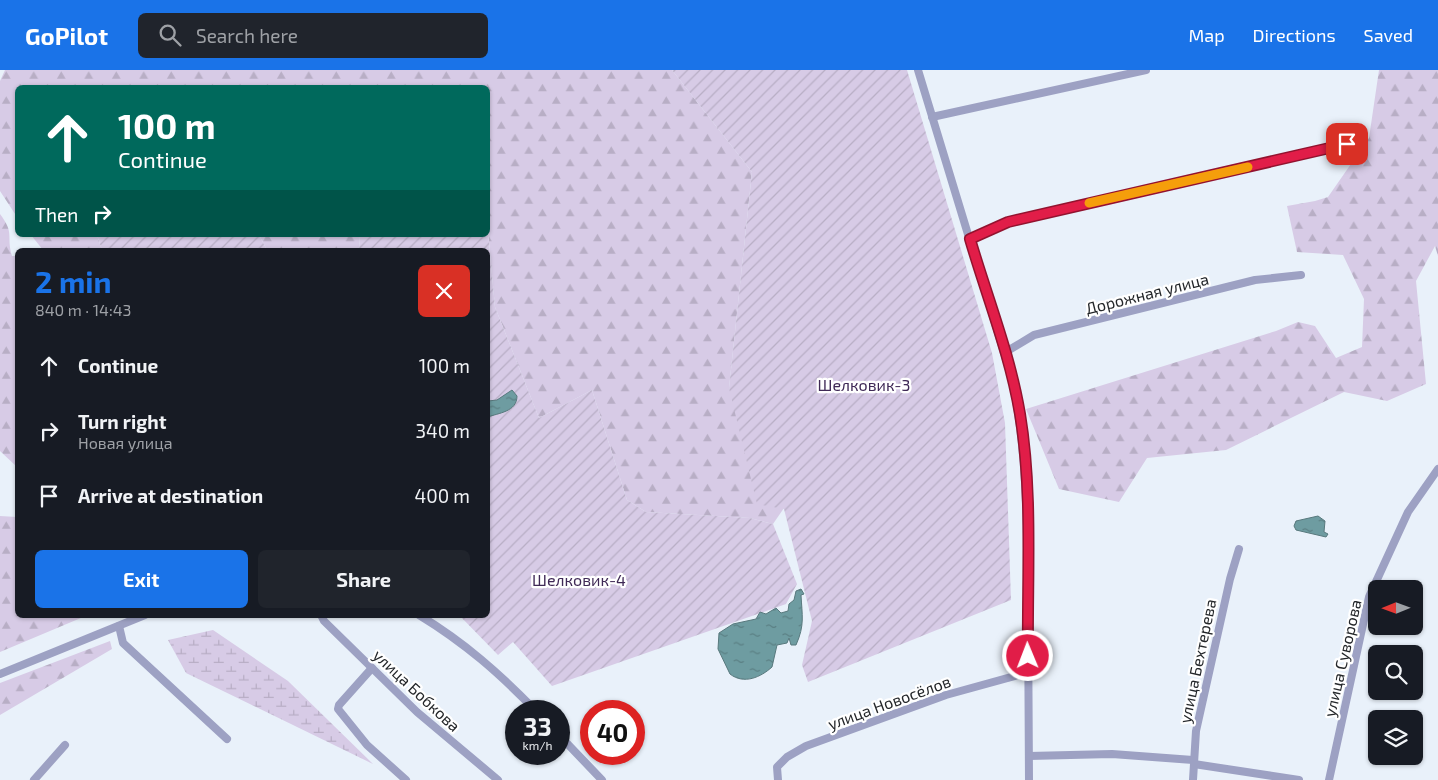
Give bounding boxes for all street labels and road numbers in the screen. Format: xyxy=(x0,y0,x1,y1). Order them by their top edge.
street label: Дорожная улица xyxy=(1083,268,1211,318)
street label: улица Бехтерева xyxy=(1175,597,1220,725)
street label: улица Суворова xyxy=(1319,597,1366,719)
street label: улица Бобкова xyxy=(369,645,464,736)
street label: улица Новосёлов xyxy=(825,671,953,734)

